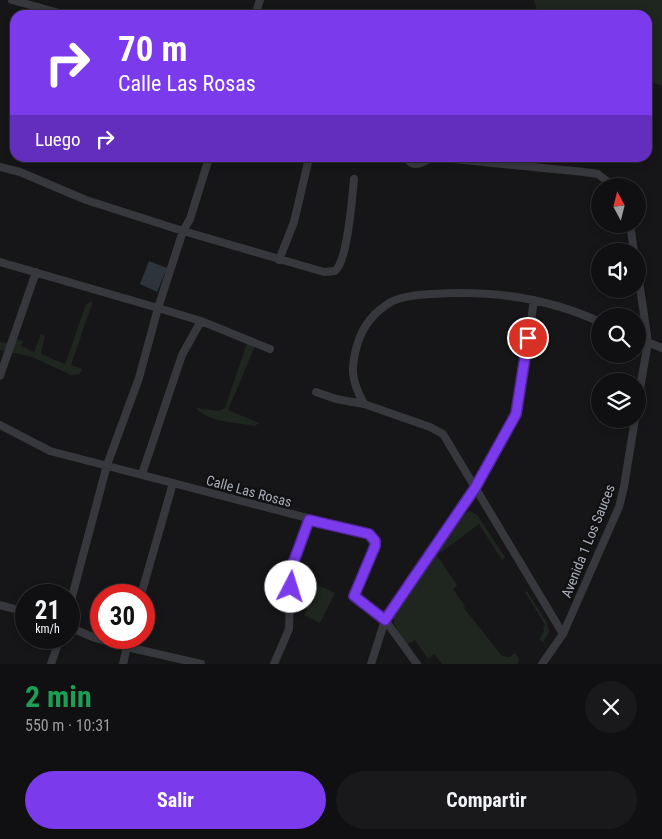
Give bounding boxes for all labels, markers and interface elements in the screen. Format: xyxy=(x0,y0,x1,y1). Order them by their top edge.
text: 70 m xyxy=(118,29,187,70)
icon: right xyxy=(35,30,100,95)
text: Calle Las Rosas xyxy=(118,71,256,96)
icon: right xyxy=(91,125,119,153)
text: Luego xyxy=(35,128,81,151)
north arrow xyxy=(591,178,646,232)
map controls xyxy=(591,178,646,428)
button: sound xyxy=(591,243,646,298)
button: search xyxy=(591,308,646,363)
pin xyxy=(507,317,549,359)
icon: arrive xyxy=(514,324,542,352)
button: layers xyxy=(591,373,646,428)
street label: Calle Las Rosas xyxy=(205,472,293,510)
street label: Avenida 1 Los Sauces xyxy=(558,482,618,600)
position arrow xyxy=(264,560,316,612)
speed limit sign: 30 xyxy=(90,584,155,649)
text: 21 xyxy=(35,596,60,625)
text: km/h xyxy=(35,622,60,636)
text: 2 min xyxy=(25,679,92,714)
button: close xyxy=(585,681,637,733)
text: 550 m · 10:31 xyxy=(25,716,111,735)
button: Salir xyxy=(25,771,326,829)
button: Compartir xyxy=(336,771,637,829)

